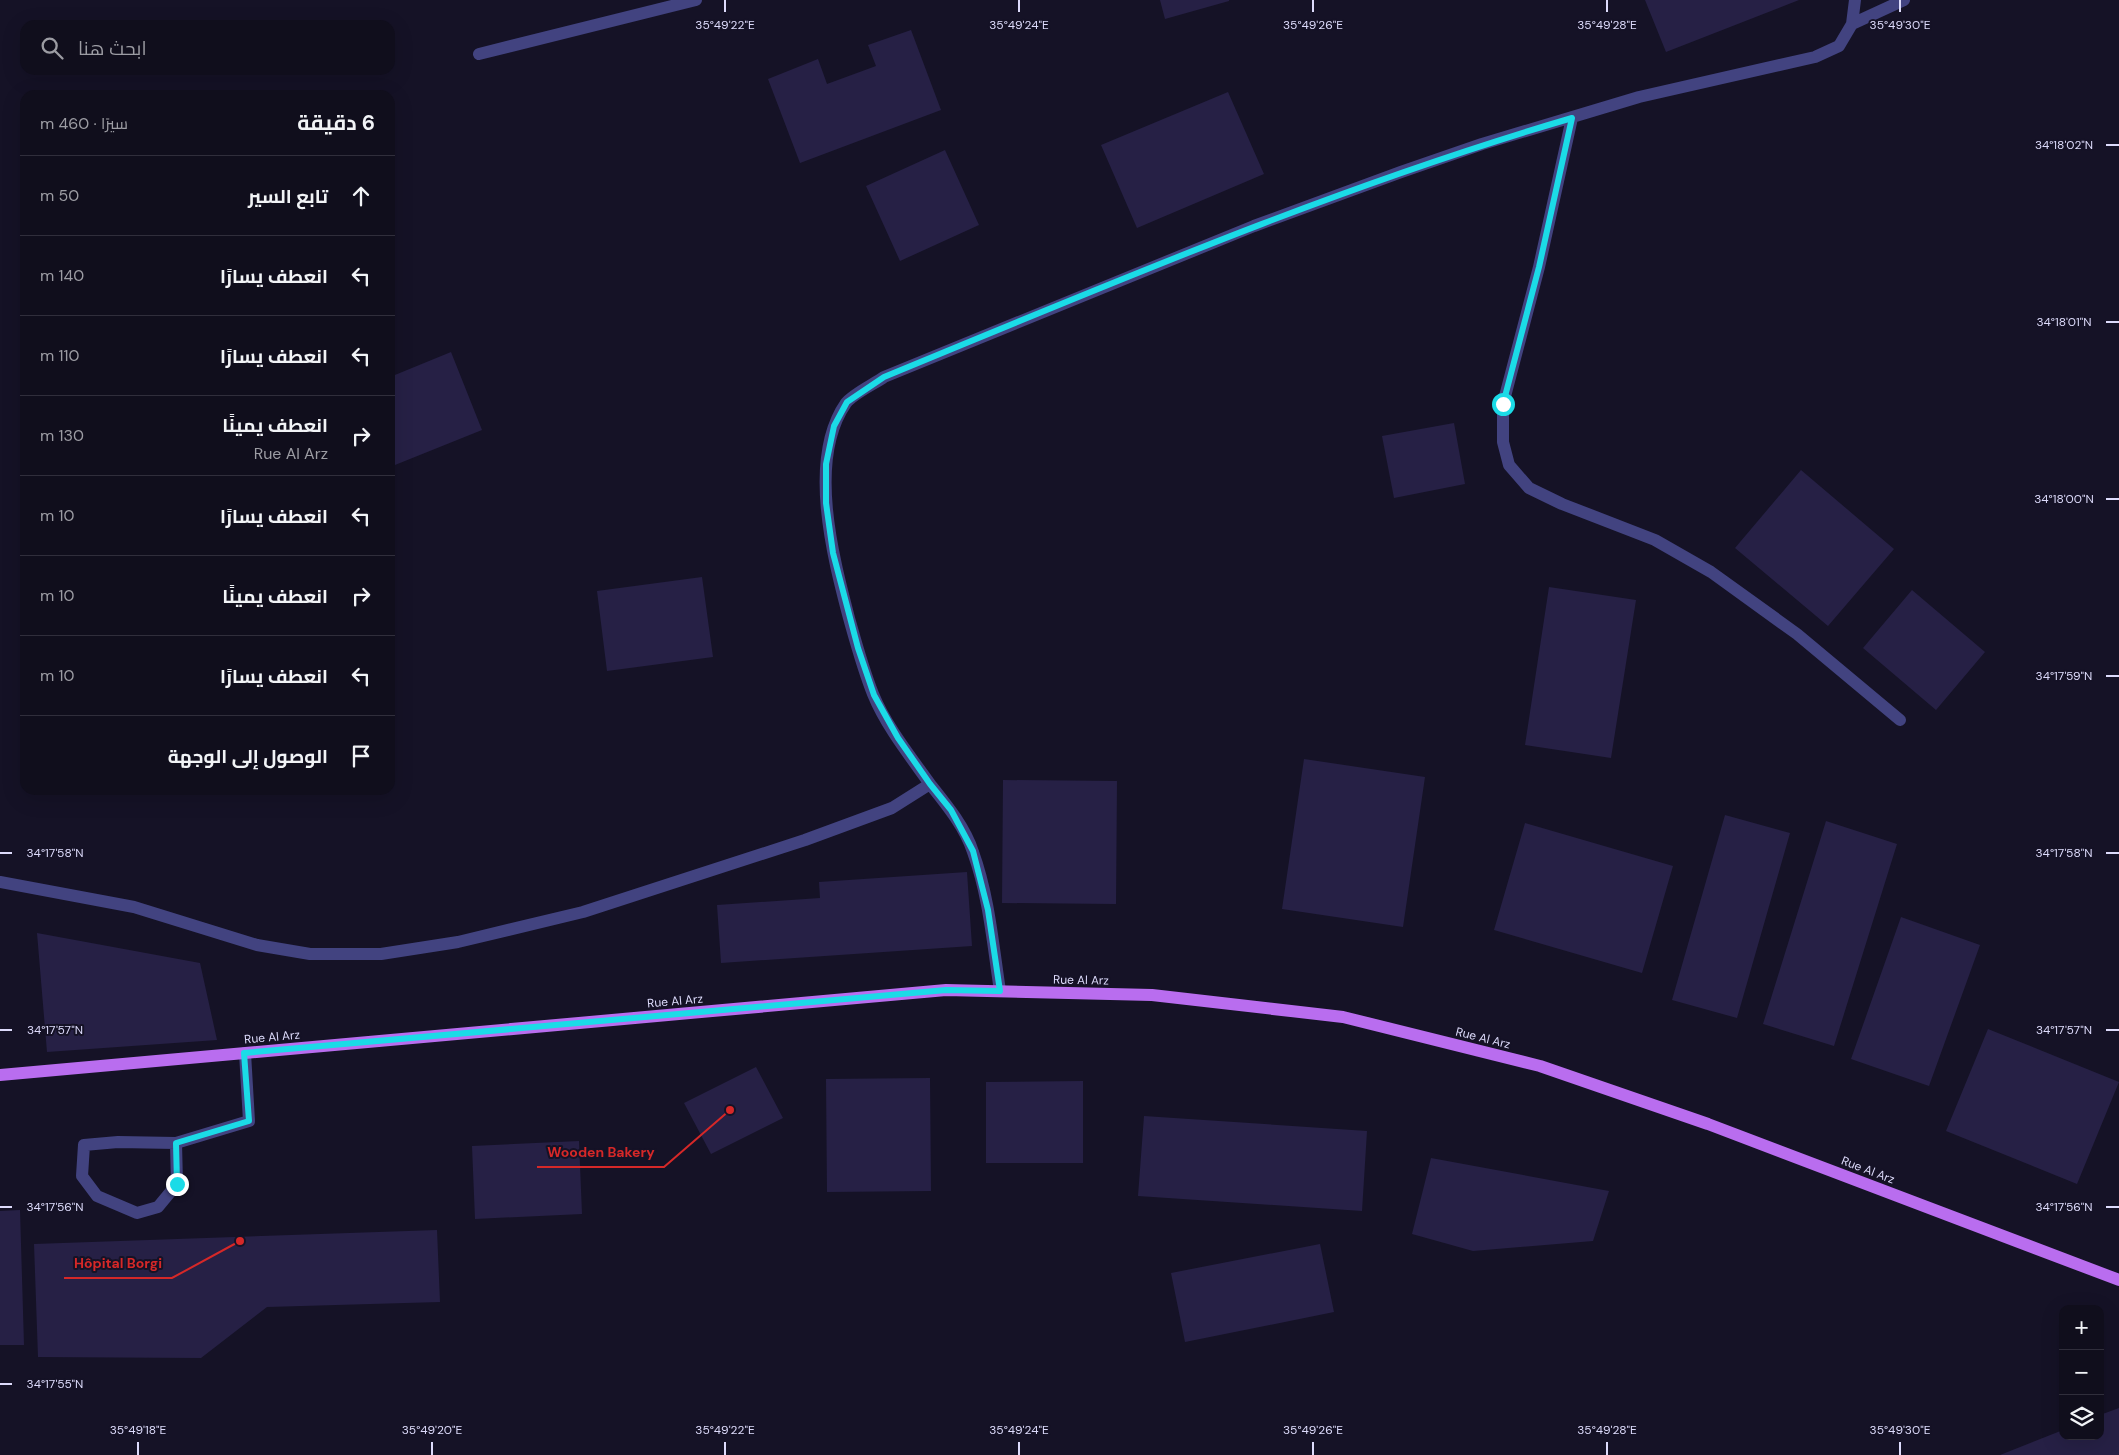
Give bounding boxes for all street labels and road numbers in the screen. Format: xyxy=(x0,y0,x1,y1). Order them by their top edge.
street label: Rue Al Arz xyxy=(1053,972,1109,988)
street label: Rue Al Arz xyxy=(647,991,703,1011)
street label: Rue Al Arz xyxy=(1454,1023,1512,1053)
street label: Rue Al Arz xyxy=(244,1027,300,1047)
street label: Rue Al Arz xyxy=(1839,1153,1897,1187)

